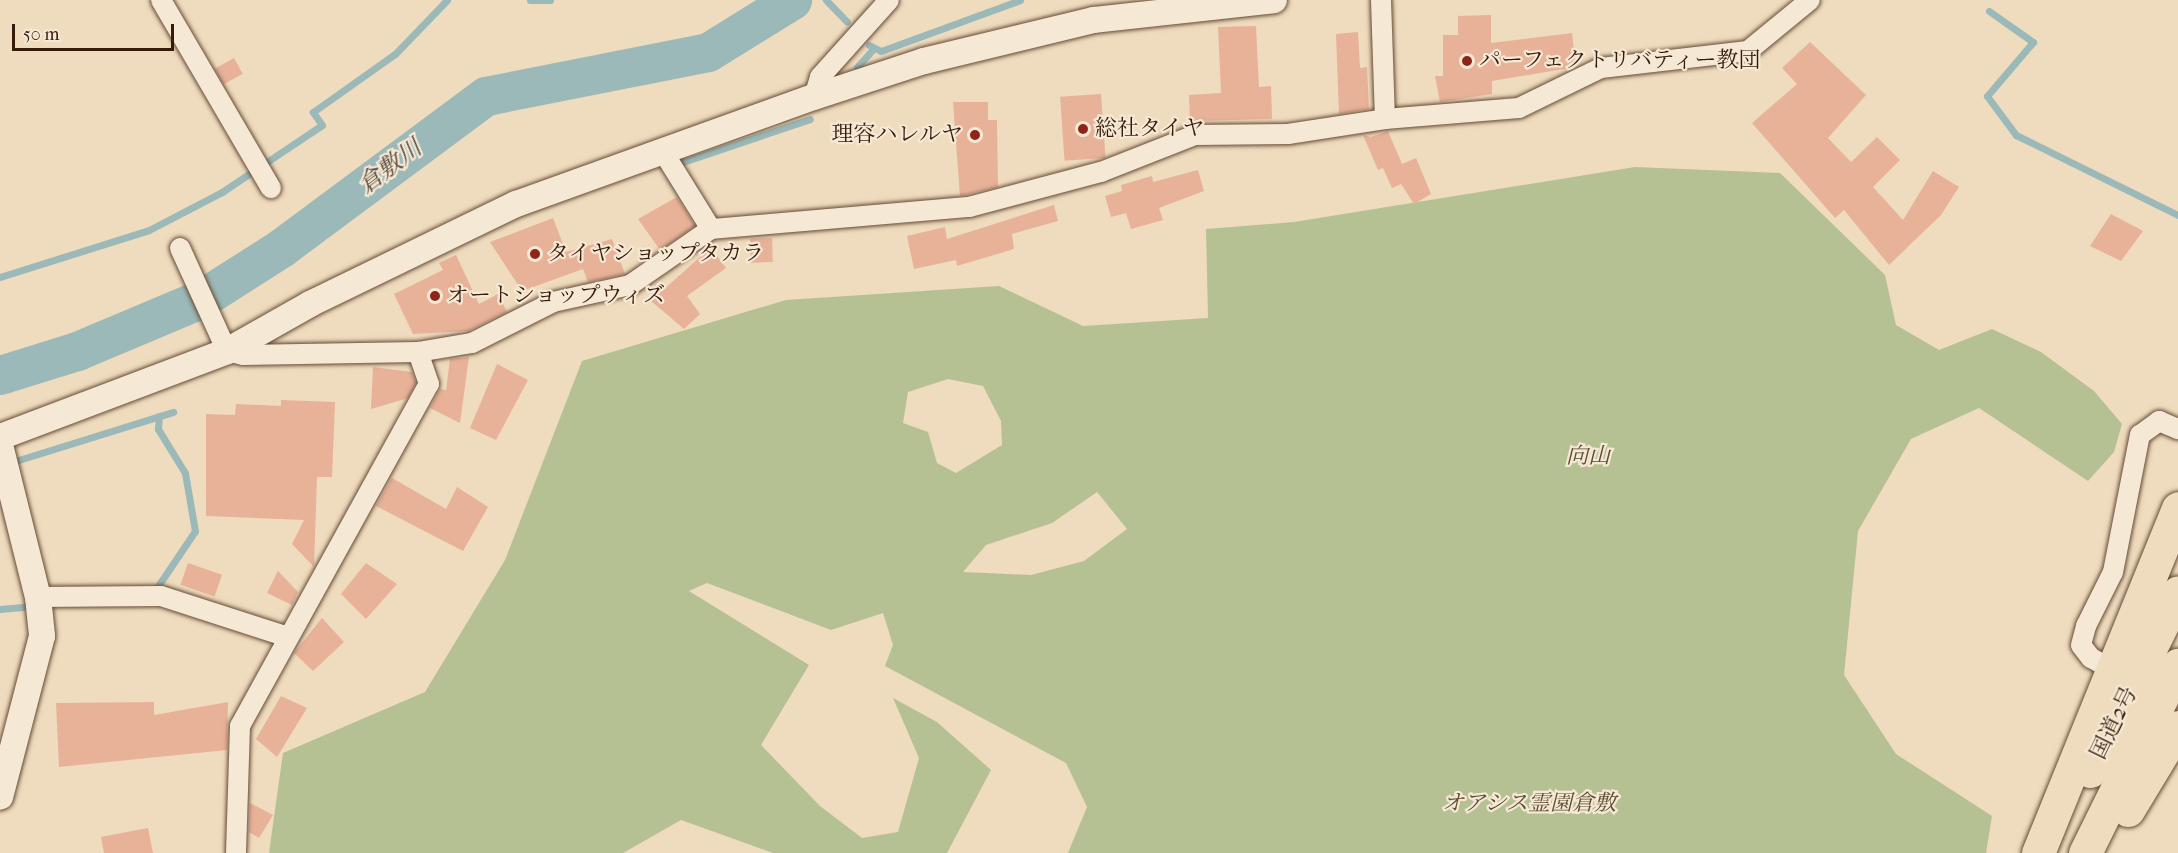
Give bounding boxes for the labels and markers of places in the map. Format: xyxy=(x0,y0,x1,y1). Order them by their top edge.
place label: パーフェクトリバティー教団 xyxy=(1479,48,1765,74)
marker: パーフェクトリバティー教団 xyxy=(1460,54,1474,68)
place label: 総社タイヤ xyxy=(1095,116,1205,142)
place label: 理容ハレルヤ xyxy=(831,122,963,148)
marker: 総社タイヤ xyxy=(1076,122,1090,136)
marker: 理容ハレルヤ xyxy=(968,128,982,142)
place label: タイヤショップタカラ xyxy=(547,241,767,267)
marker: タイヤショップタカラ xyxy=(528,247,542,261)
place label: オートショップウィズ xyxy=(447,283,667,309)
marker: オートショップウィズ xyxy=(428,289,442,303)

